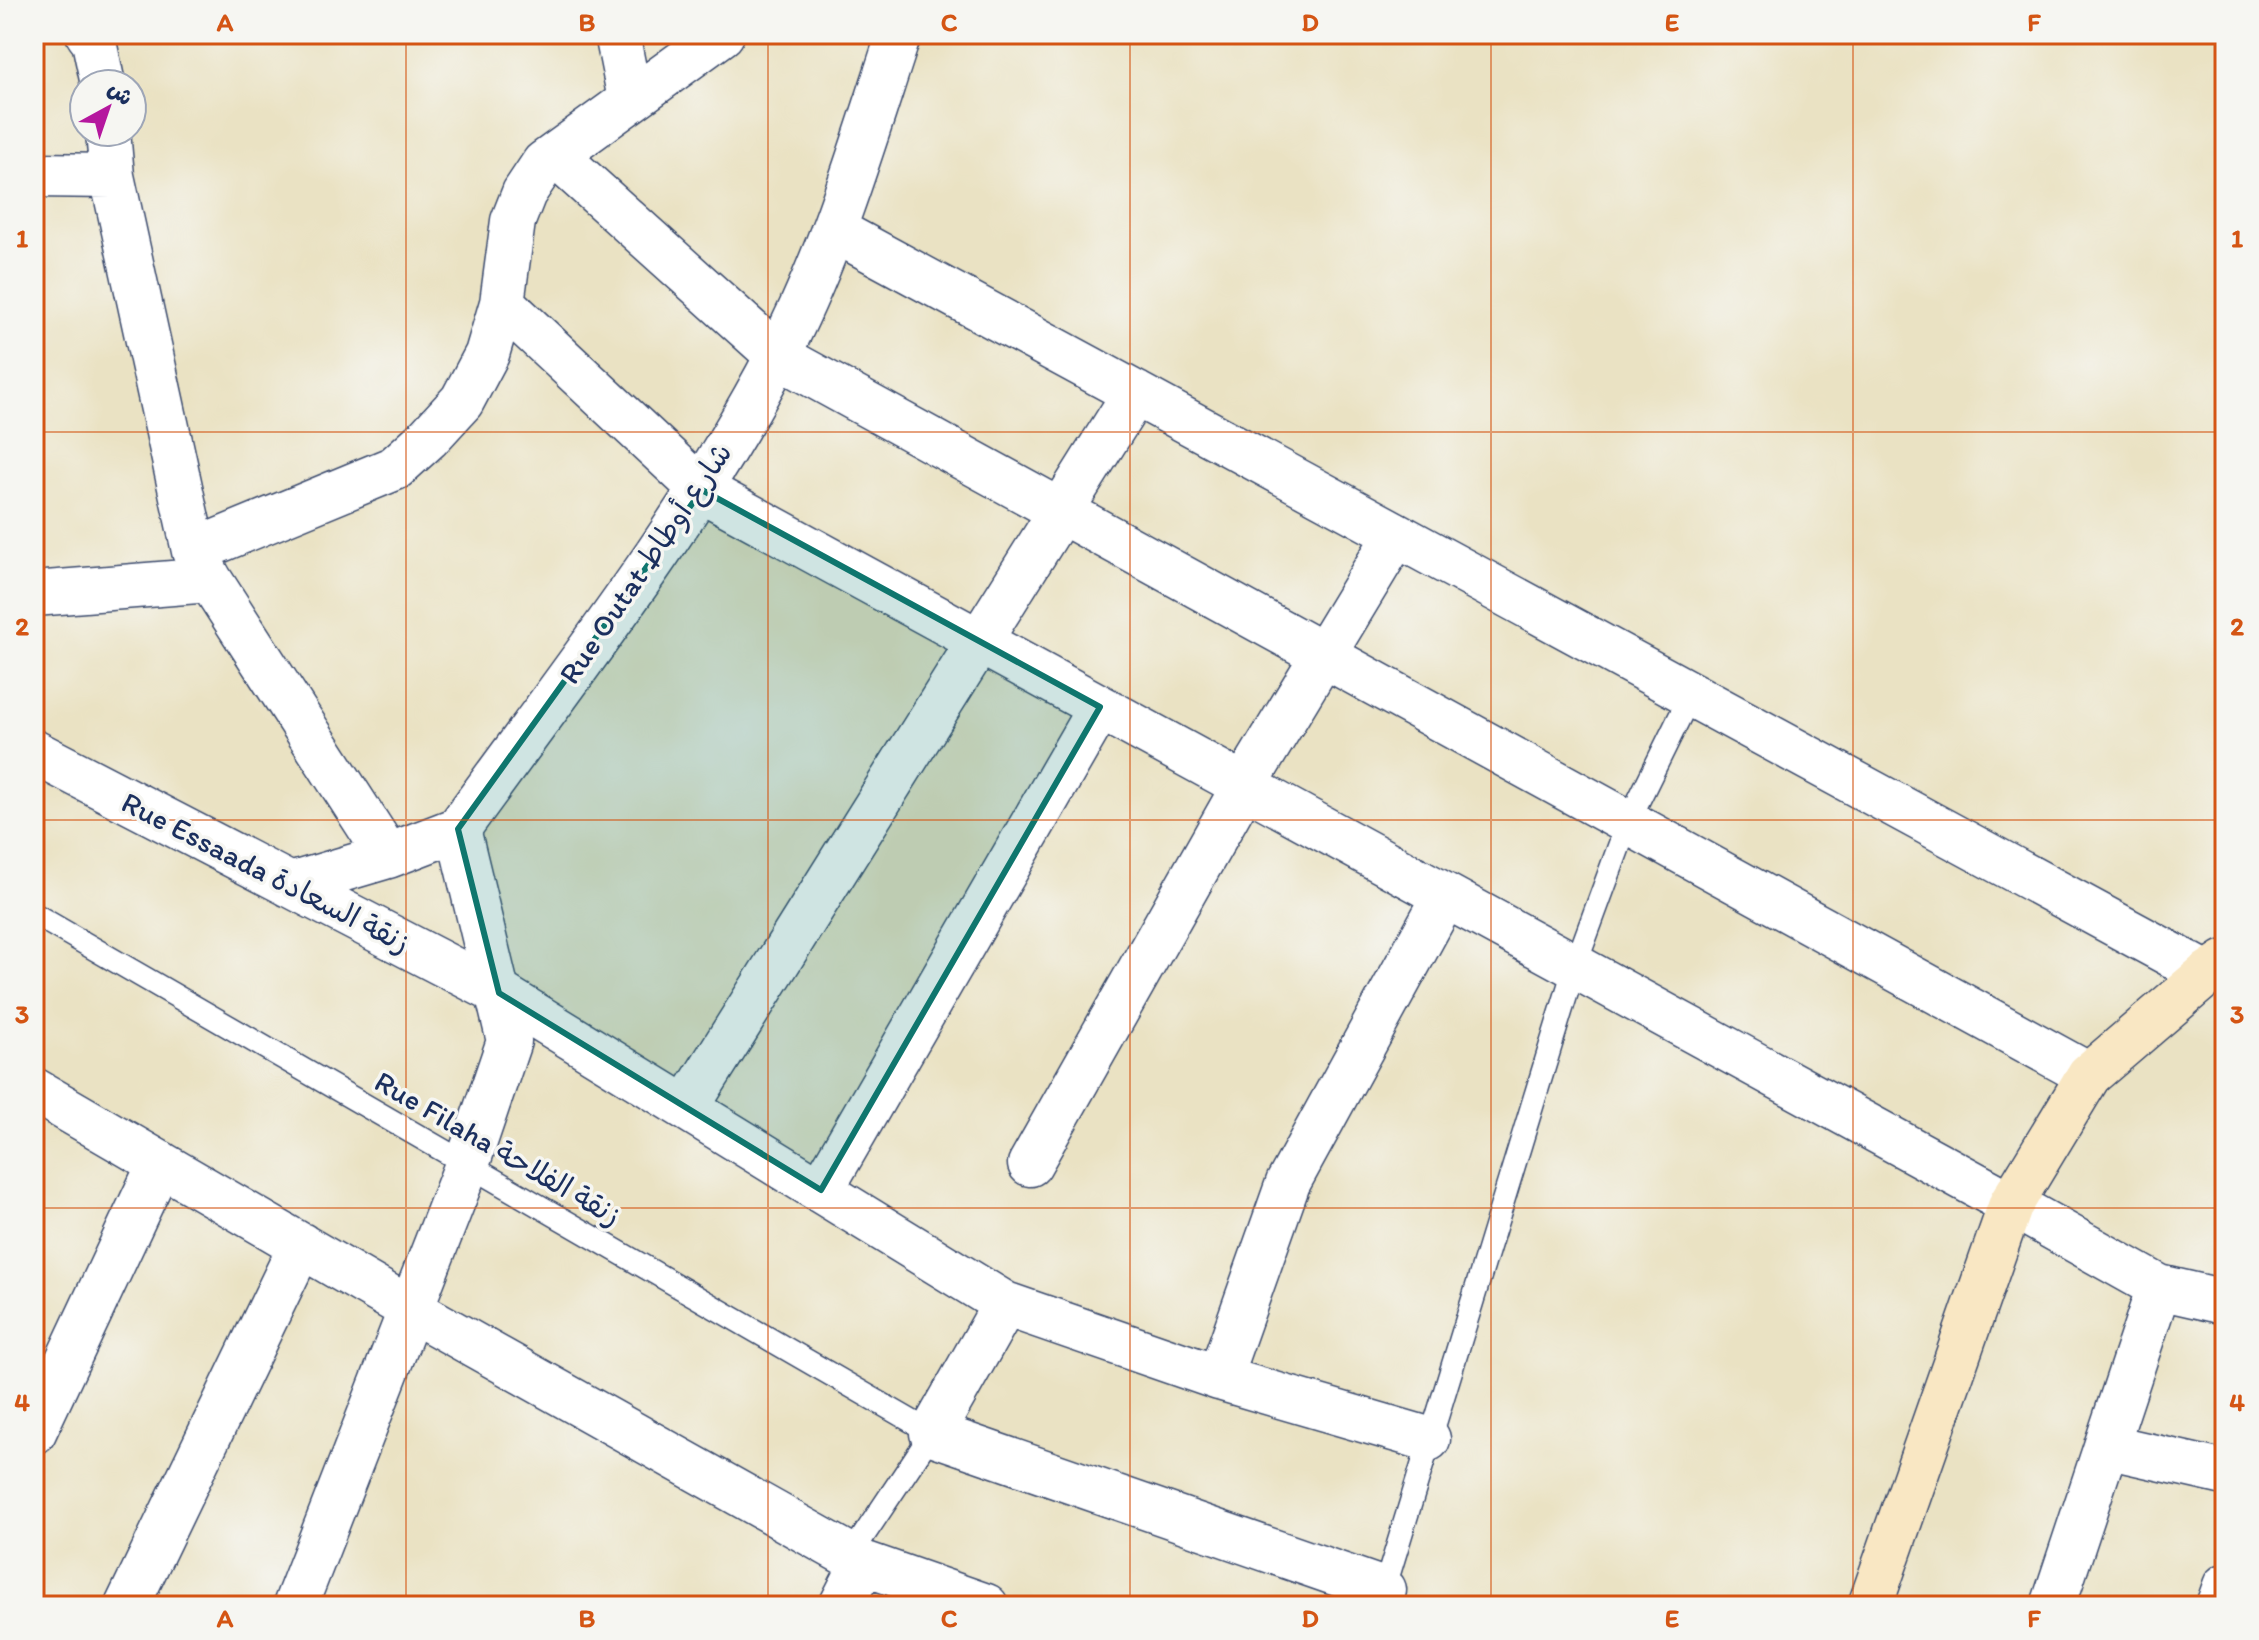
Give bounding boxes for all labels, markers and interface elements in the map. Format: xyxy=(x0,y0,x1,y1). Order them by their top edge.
text: A xyxy=(216,6,234,38)
text: B xyxy=(579,6,596,38)
text: C xyxy=(941,6,958,38)
text: D xyxy=(1301,6,1319,38)
text: E xyxy=(1665,6,1679,38)
text: F xyxy=(2027,6,2041,38)
north arrow xyxy=(68,68,148,148)
text: ش xyxy=(103,75,138,111)
text: 1 xyxy=(16,222,28,254)
text: 1 xyxy=(2231,222,2243,254)
street label: Rue Outat شارع أوطاط xyxy=(550,435,742,692)
text: 2 xyxy=(15,610,29,642)
text: 2 xyxy=(2230,610,2244,642)
street label: Rue Essaada زنقة السعادة xyxy=(116,783,416,961)
text: 3 xyxy=(15,998,29,1030)
text: 3 xyxy=(2230,998,2244,1030)
street label: Rue Filaha زنقة الفلاحة xyxy=(368,1062,628,1234)
text: 4 xyxy=(14,1386,30,1418)
text: 4 xyxy=(2229,1386,2245,1418)
text: A xyxy=(216,1602,234,1634)
text: B xyxy=(579,1602,596,1634)
text: C xyxy=(941,1602,958,1634)
text: D xyxy=(1301,1602,1319,1634)
text: E xyxy=(1665,1602,1679,1634)
text: F xyxy=(2027,1602,2041,1634)

